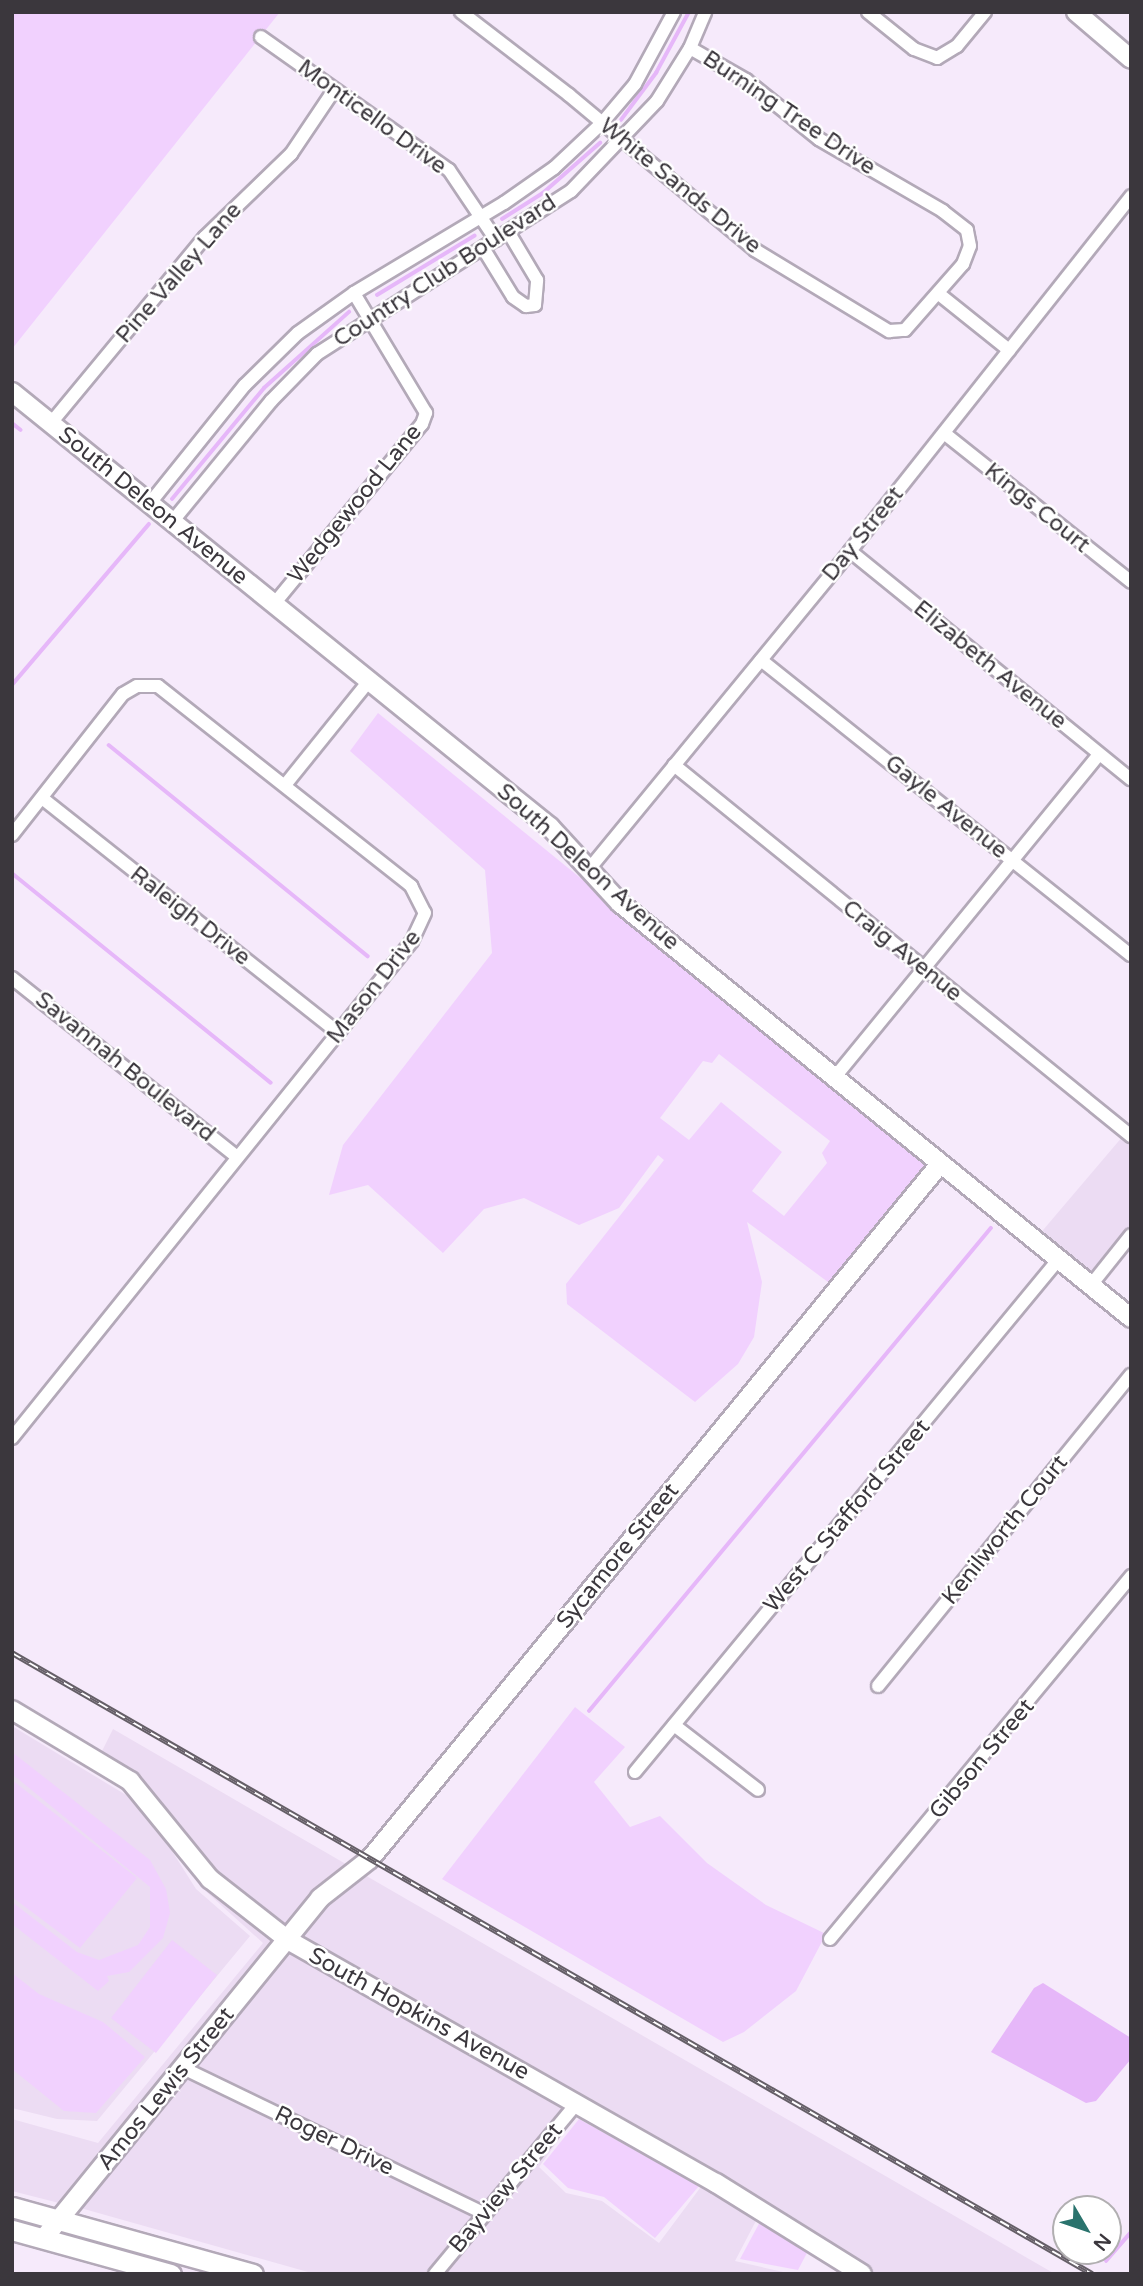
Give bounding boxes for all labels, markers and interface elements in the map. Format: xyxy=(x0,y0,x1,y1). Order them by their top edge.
street label: Burning Tree Drive xyxy=(697,45,881,181)
street label: Monticello Drive xyxy=(292,54,452,180)
street label: White Sands Drive xyxy=(594,112,766,260)
street label: Country Club Boulevard xyxy=(329,189,561,353)
street label: Pine Valley Lane xyxy=(110,197,248,349)
street label: Wedgewood Lane xyxy=(282,419,428,589)
street label: South Deleon Avenue xyxy=(53,421,253,591)
street label: Kings Court xyxy=(979,457,1095,559)
street label: Day Street xyxy=(816,481,910,587)
street label: Elizabeth Avenue xyxy=(908,595,1072,735)
street label: Gayle Avenue xyxy=(879,749,1013,865)
street label: South Deleon Avenue xyxy=(491,778,685,956)
street label: Raleigh Drive xyxy=(124,861,256,971)
street label: Craig Avenue xyxy=(837,894,967,1008)
street label: Mason Drive xyxy=(321,925,427,1049)
street label: Savannah Boulevard xyxy=(30,986,220,1148)
street label: West C Stafford Street xyxy=(758,1414,936,1618)
street label: Kenilworth Court xyxy=(936,1450,1074,1610)
street label: Sycamore Street xyxy=(551,1478,685,1634)
street label: Gibson Street xyxy=(924,1693,1040,1825)
street label: South Hopkins Avenue xyxy=(304,1942,534,2086)
street label: Amos Lewis Street xyxy=(92,2002,240,2176)
street label: Roger Drive xyxy=(270,2100,398,2182)
street label: Bayview Street xyxy=(443,2117,569,2259)
north arrow xyxy=(1052,2195,1122,2265)
text: N xyxy=(1088,2229,1115,2255)

